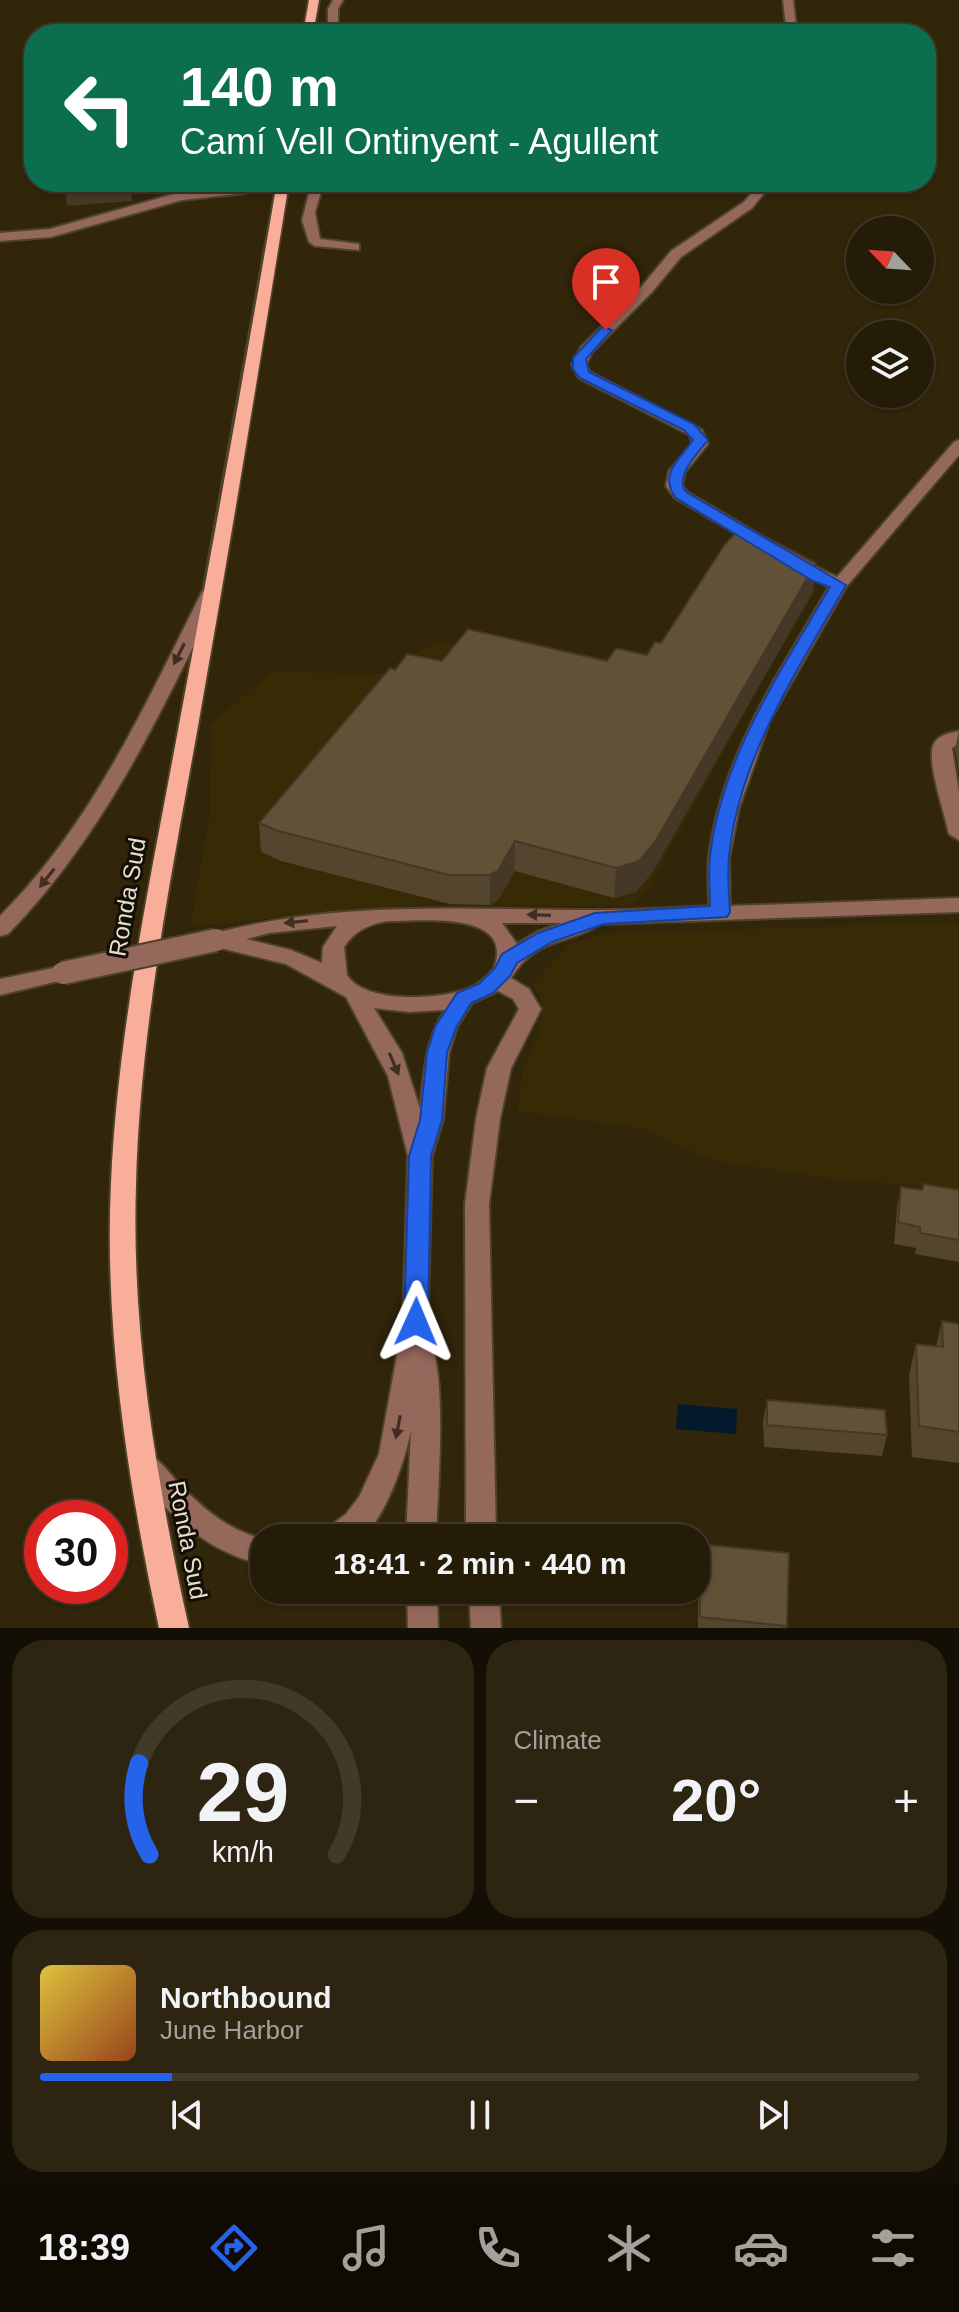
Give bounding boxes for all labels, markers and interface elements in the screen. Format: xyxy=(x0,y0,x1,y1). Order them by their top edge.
text: 140 m xyxy=(180,55,339,118)
icon: left xyxy=(48,56,152,160)
text: Camí Vell Ontinyent - Agullent xyxy=(180,121,658,162)
north arrow xyxy=(846,216,934,304)
map controls xyxy=(846,216,934,408)
pin xyxy=(572,248,640,330)
icon: arrive xyxy=(584,260,628,304)
button: layers xyxy=(846,320,934,408)
one-way arrow xyxy=(173,643,186,666)
street label: Ronda Sud xyxy=(103,836,151,958)
one-way arrow xyxy=(40,867,56,888)
one-way arrow xyxy=(526,908,551,921)
one-way arrow xyxy=(283,916,308,929)
one-way arrow xyxy=(388,1052,401,1076)
position arrow xyxy=(374,1280,458,1364)
one-way arrow xyxy=(392,1415,404,1440)
street label: Ronda Sud xyxy=(163,1478,213,1602)
speed limit sign: 30 xyxy=(24,1500,128,1604)
text: 18:41 · 2 min · 440 m xyxy=(333,1547,627,1580)
text: Climate xyxy=(514,1725,602,1755)
text: 29 xyxy=(196,1746,289,1839)
text: 20° xyxy=(671,1767,762,1834)
text: − xyxy=(514,1776,539,1825)
text: + xyxy=(893,1776,919,1825)
text: km/h xyxy=(212,1836,274,1868)
text: Northbound xyxy=(160,1981,332,2014)
text: June Harbor xyxy=(160,2015,303,2045)
icon: previous xyxy=(165,2093,209,2137)
icon: pause xyxy=(458,2093,502,2137)
icon: next xyxy=(751,2093,795,2137)
icon: directions xyxy=(206,2220,262,2276)
icon: music xyxy=(338,2220,394,2276)
icon: phone xyxy=(470,2220,526,2276)
icon: climate xyxy=(601,2220,657,2276)
icon: car xyxy=(733,2220,789,2276)
icon: filters xyxy=(865,2220,921,2276)
text: 18:39 xyxy=(38,2227,130,2268)

